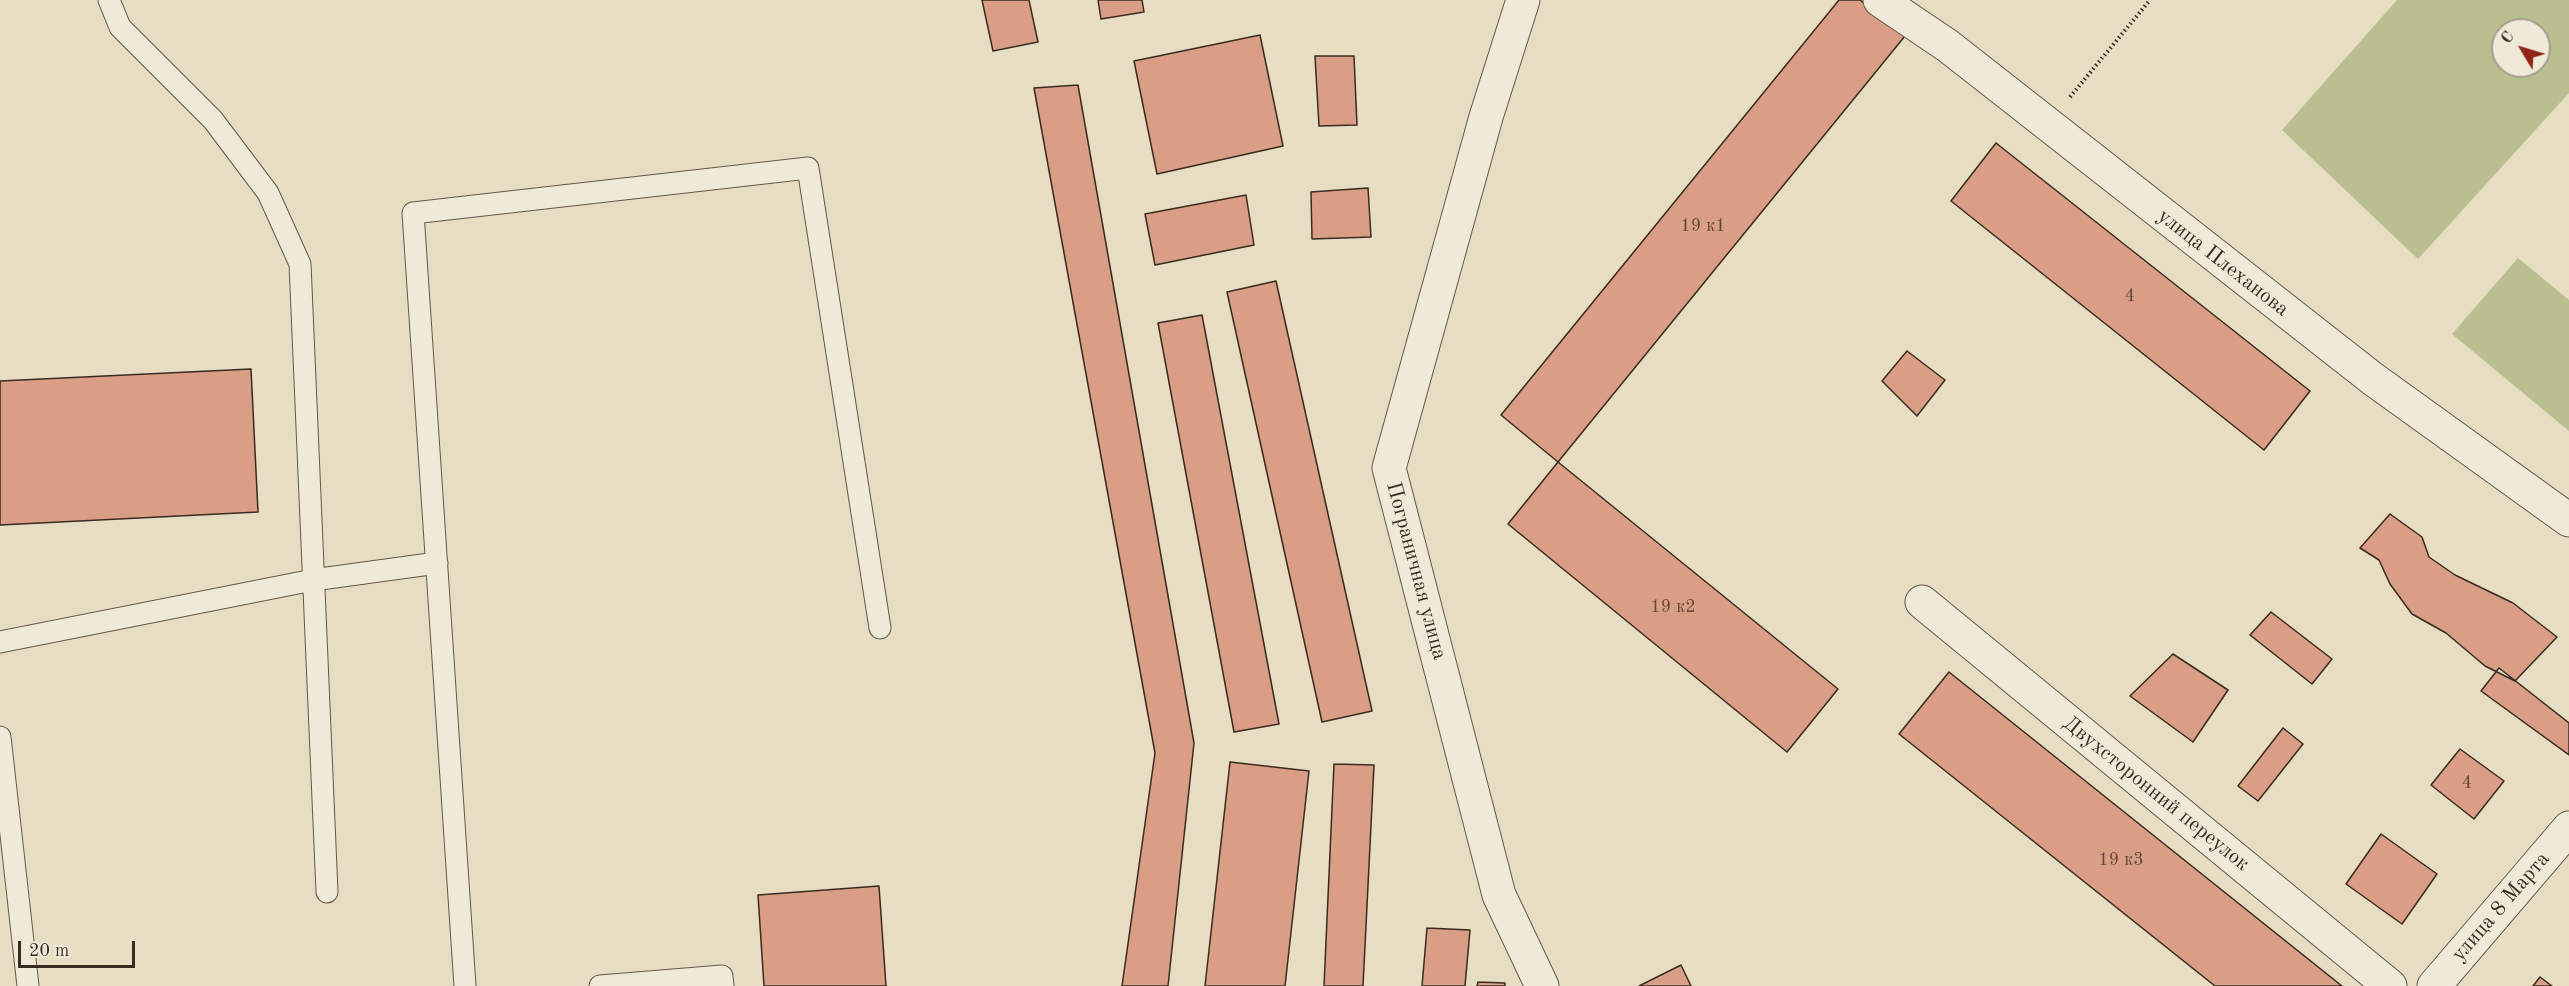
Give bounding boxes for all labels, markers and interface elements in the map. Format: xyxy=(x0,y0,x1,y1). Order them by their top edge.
north arrow xyxy=(2491,18,2551,78)
text: С xyxy=(2499,29,2518,47)
street label: улица Плеханова xyxy=(2152,204,2294,322)
house number: 19 к1 xyxy=(1680,215,1726,237)
house number: 4 xyxy=(2125,285,2135,307)
street label: Пограничная улица xyxy=(1380,479,1452,663)
house number: 19 к2 xyxy=(1650,596,1696,618)
street label: Двухсторонний переулок xyxy=(2058,711,2254,877)
house number: 4 xyxy=(2462,772,2472,794)
street label: улица 8 Марта xyxy=(2447,847,2555,967)
house number: 19 к3 xyxy=(2098,849,2144,871)
scale bar xyxy=(21,929,138,967)
text: 20 m xyxy=(29,942,69,960)

